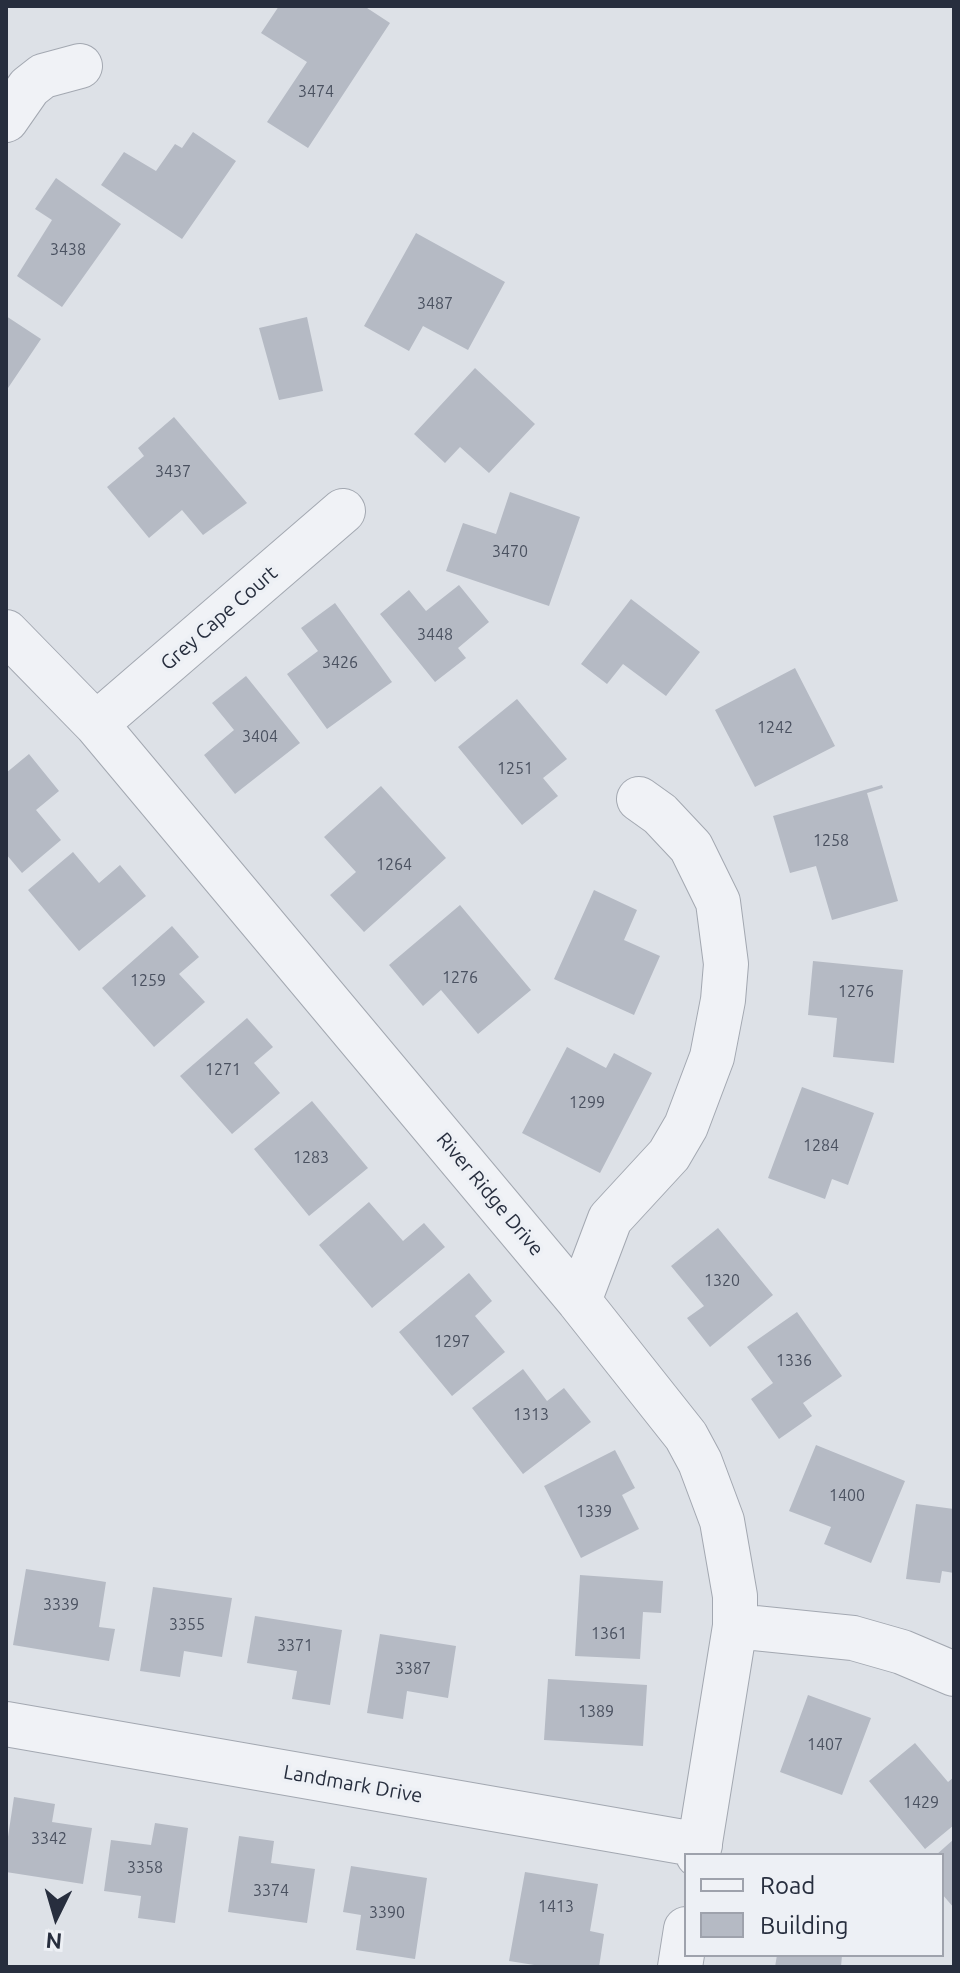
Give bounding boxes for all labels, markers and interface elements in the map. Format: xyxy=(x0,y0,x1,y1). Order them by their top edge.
house number: 3474 xyxy=(298,82,334,102)
house number: 3438 xyxy=(50,240,86,260)
house number: 3487 xyxy=(417,294,453,314)
house number: 3437 xyxy=(155,462,191,482)
house number: 3470 xyxy=(492,542,528,562)
street label: Grey Cape Court xyxy=(156,561,282,675)
house number: 3448 xyxy=(417,625,453,645)
house number: 3426 xyxy=(322,653,358,673)
house number: 1242 xyxy=(757,718,793,738)
house number: 3404 xyxy=(242,727,278,747)
house number: 1251 xyxy=(497,759,533,779)
house number: 1258 xyxy=(813,831,849,851)
house number: 1264 xyxy=(376,855,412,875)
house number: 1276 xyxy=(442,968,478,988)
house number: 1259 xyxy=(130,971,166,991)
house number: 1276 xyxy=(838,982,874,1002)
house number: 1271 xyxy=(205,1060,241,1080)
house number: 1299 xyxy=(569,1093,605,1113)
street label: River Ridge Drive xyxy=(431,1127,549,1261)
house number: 1284 xyxy=(803,1136,839,1156)
house number: 1283 xyxy=(293,1148,329,1168)
house number: 1320 xyxy=(704,1271,740,1291)
house number: 1297 xyxy=(434,1332,470,1352)
house number: 1336 xyxy=(776,1351,812,1371)
house number: 1313 xyxy=(513,1405,549,1425)
house number: 1400 xyxy=(829,1486,865,1506)
house number: 1339 xyxy=(576,1502,612,1522)
house number: 3339 xyxy=(43,1595,79,1615)
house number: 3355 xyxy=(169,1615,205,1635)
house number: 1361 xyxy=(591,1624,627,1644)
house number: 3371 xyxy=(277,1636,313,1656)
house number: 3387 xyxy=(395,1659,431,1679)
house number: 1389 xyxy=(578,1702,614,1722)
house number: 1407 xyxy=(807,1735,843,1755)
street label: Landmark Drive xyxy=(282,1760,424,1808)
house number: 1429 xyxy=(903,1793,939,1813)
house number: 3342 xyxy=(31,1829,67,1849)
legend xyxy=(684,1853,944,1957)
house number: 3358 xyxy=(127,1858,163,1878)
text: Road xyxy=(760,1872,815,1899)
north arrow xyxy=(16,1877,96,1957)
house number: 3374 xyxy=(253,1881,289,1901)
house number: 1413 xyxy=(538,1897,574,1917)
house number: 3390 xyxy=(369,1903,405,1923)
text: Building xyxy=(760,1912,848,1939)
text: N xyxy=(45,1928,63,1955)

